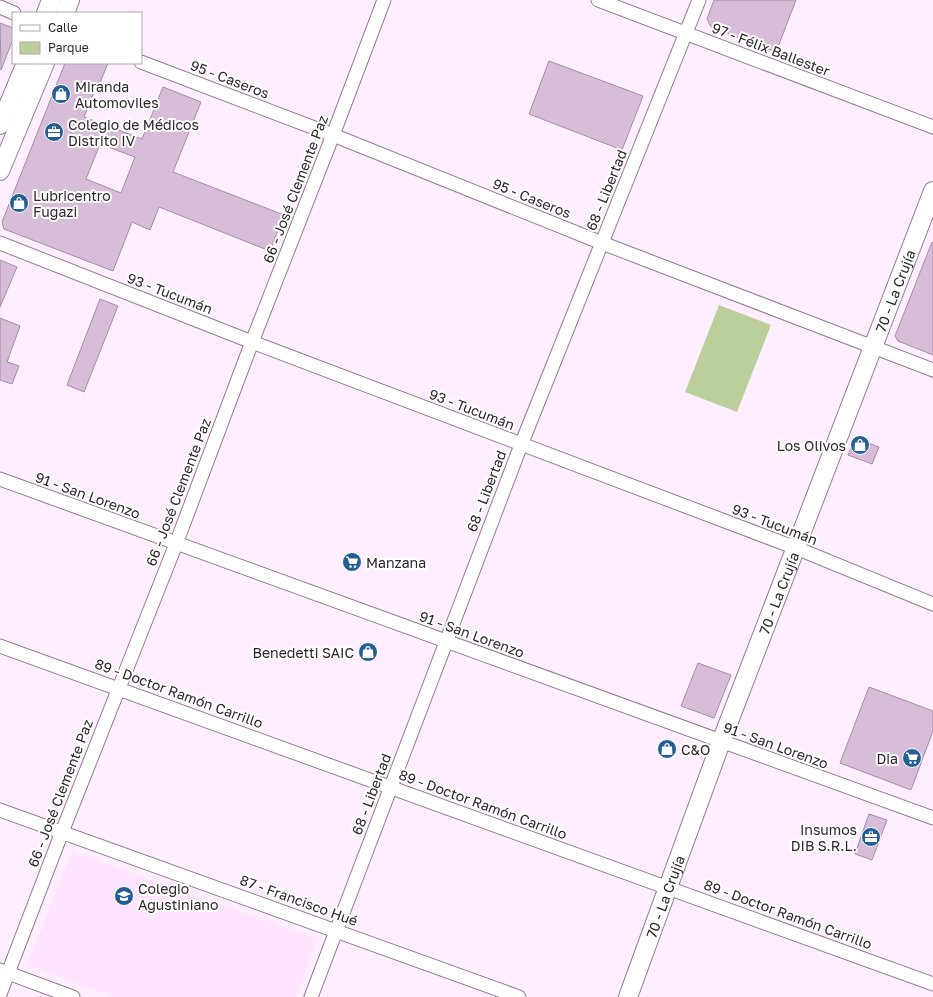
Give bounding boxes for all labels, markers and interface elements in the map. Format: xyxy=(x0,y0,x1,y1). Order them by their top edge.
legend xyxy=(12,12,142,64)
street label: 97 - Félix Ballester xyxy=(710,19,833,79)
text: Calle xyxy=(48,20,78,35)
text: Parque xyxy=(48,40,89,55)
street label: 95 - Caseros xyxy=(188,56,272,102)
place label: Miranda Automoviles xyxy=(75,78,159,111)
shop icon: Miranda Automoviles xyxy=(50,83,72,105)
street label: 66 - José Clemente Paz xyxy=(259,113,331,265)
place label: Colegio de Médicos Distrito IV xyxy=(68,116,199,149)
office icon: Colegio de Médicos Distrito IV xyxy=(43,121,65,143)
street label: 68 - Libertad xyxy=(582,147,630,233)
street label: 95 - Caseros xyxy=(490,175,574,221)
place label: Lubricentro Fugazi xyxy=(33,187,111,220)
shop icon: Lubricentro Fugazi xyxy=(8,192,30,214)
street label: 70 - La Crujía xyxy=(871,247,918,334)
street label: 93 - Tucumán xyxy=(125,269,215,317)
street label: 93 - Tucumán xyxy=(427,385,517,433)
street label: 66 - José Clemente Paz xyxy=(142,416,214,568)
shop icon: Los Olivos xyxy=(849,434,871,456)
place label: Los Olivos xyxy=(777,437,846,454)
street label: 68 - Libertad xyxy=(463,448,509,534)
street label: 91 - San Lorenzo xyxy=(33,468,143,522)
street label: 93 - Tucumán xyxy=(730,500,820,548)
street label: 70 - La Crujía xyxy=(755,549,802,637)
supermarket icon: Manzana xyxy=(341,551,363,573)
place label: Manzana xyxy=(366,554,426,571)
street label: 91 - San Lorenzo xyxy=(417,607,527,661)
shop icon: Benedetti SAIC xyxy=(357,641,379,663)
place label: Benedetti SAIC xyxy=(253,644,354,661)
street label: 89 - Doctor Ramón Carrillo xyxy=(93,655,265,731)
street label: 66 - José Clemente Paz xyxy=(24,717,96,869)
street label: 91 - San Lorenzo xyxy=(721,718,831,772)
shop icon: C&O xyxy=(656,738,678,760)
place label: C&O xyxy=(681,741,710,758)
supermarket icon: Dia xyxy=(901,747,923,769)
place label: Dia xyxy=(877,750,898,767)
street label: 68 - Libertad xyxy=(348,751,394,837)
street label: 89 - Doctor Ramón Carrillo xyxy=(397,766,569,842)
place label: Insumos DIB S.R.L. xyxy=(791,821,857,854)
office icon: Insumos DIB S.R.L. xyxy=(860,826,882,848)
street label: 70 - La Crujía xyxy=(642,853,688,940)
street label: 87 - Francisco Hué xyxy=(238,871,360,929)
street label: 89 - Doctor Ramón Carrillo xyxy=(702,876,874,952)
place label: Colegio Agustiniano xyxy=(138,880,218,913)
school or university icon: Colegio Agustiniano xyxy=(113,885,135,907)

